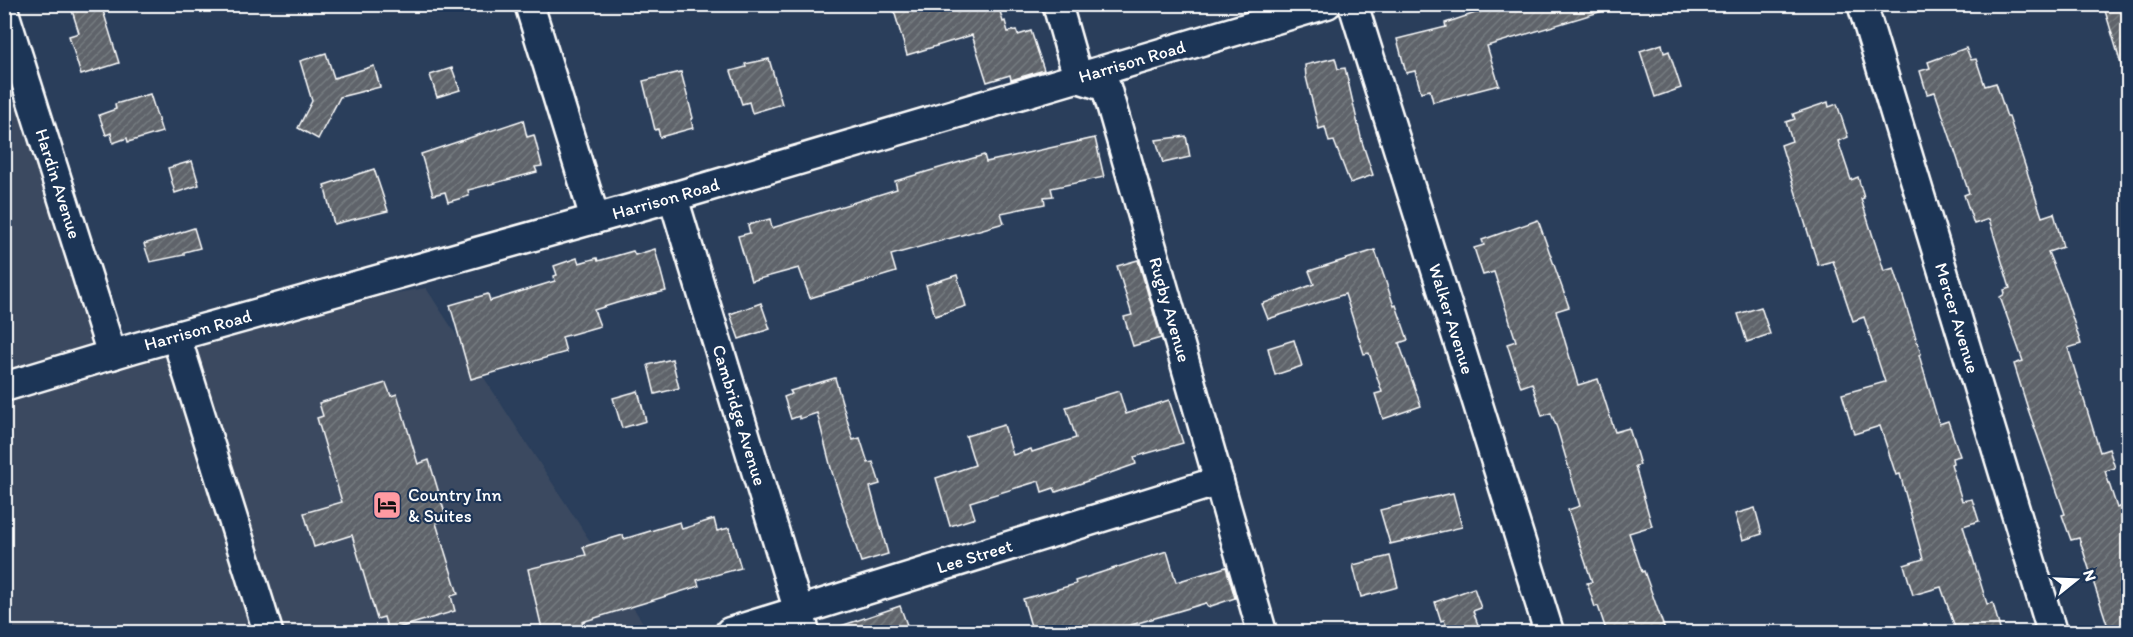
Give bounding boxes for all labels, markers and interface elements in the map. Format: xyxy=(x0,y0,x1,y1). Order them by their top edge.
street label: Harrison Road xyxy=(1076,35,1188,88)
street label: Hardin Avenue xyxy=(30,126,86,241)
street label: Harrison Road xyxy=(610,173,722,225)
street label: Rugby Avenue xyxy=(1144,255,1195,365)
street label: Mercer Avenue xyxy=(1930,260,1984,376)
street label: Walker Avenue xyxy=(1424,261,1479,377)
street label: Harrison Road xyxy=(142,305,254,356)
street label: Cambridge Avenue xyxy=(707,342,771,488)
place label: Country Inn & Suites xyxy=(408,484,502,527)
hotel icon: Country Inn & Suites xyxy=(371,489,403,521)
street label: Lee Street xyxy=(934,534,1015,578)
north arrow xyxy=(2046,550,2106,610)
text: N xyxy=(2079,567,2100,584)

